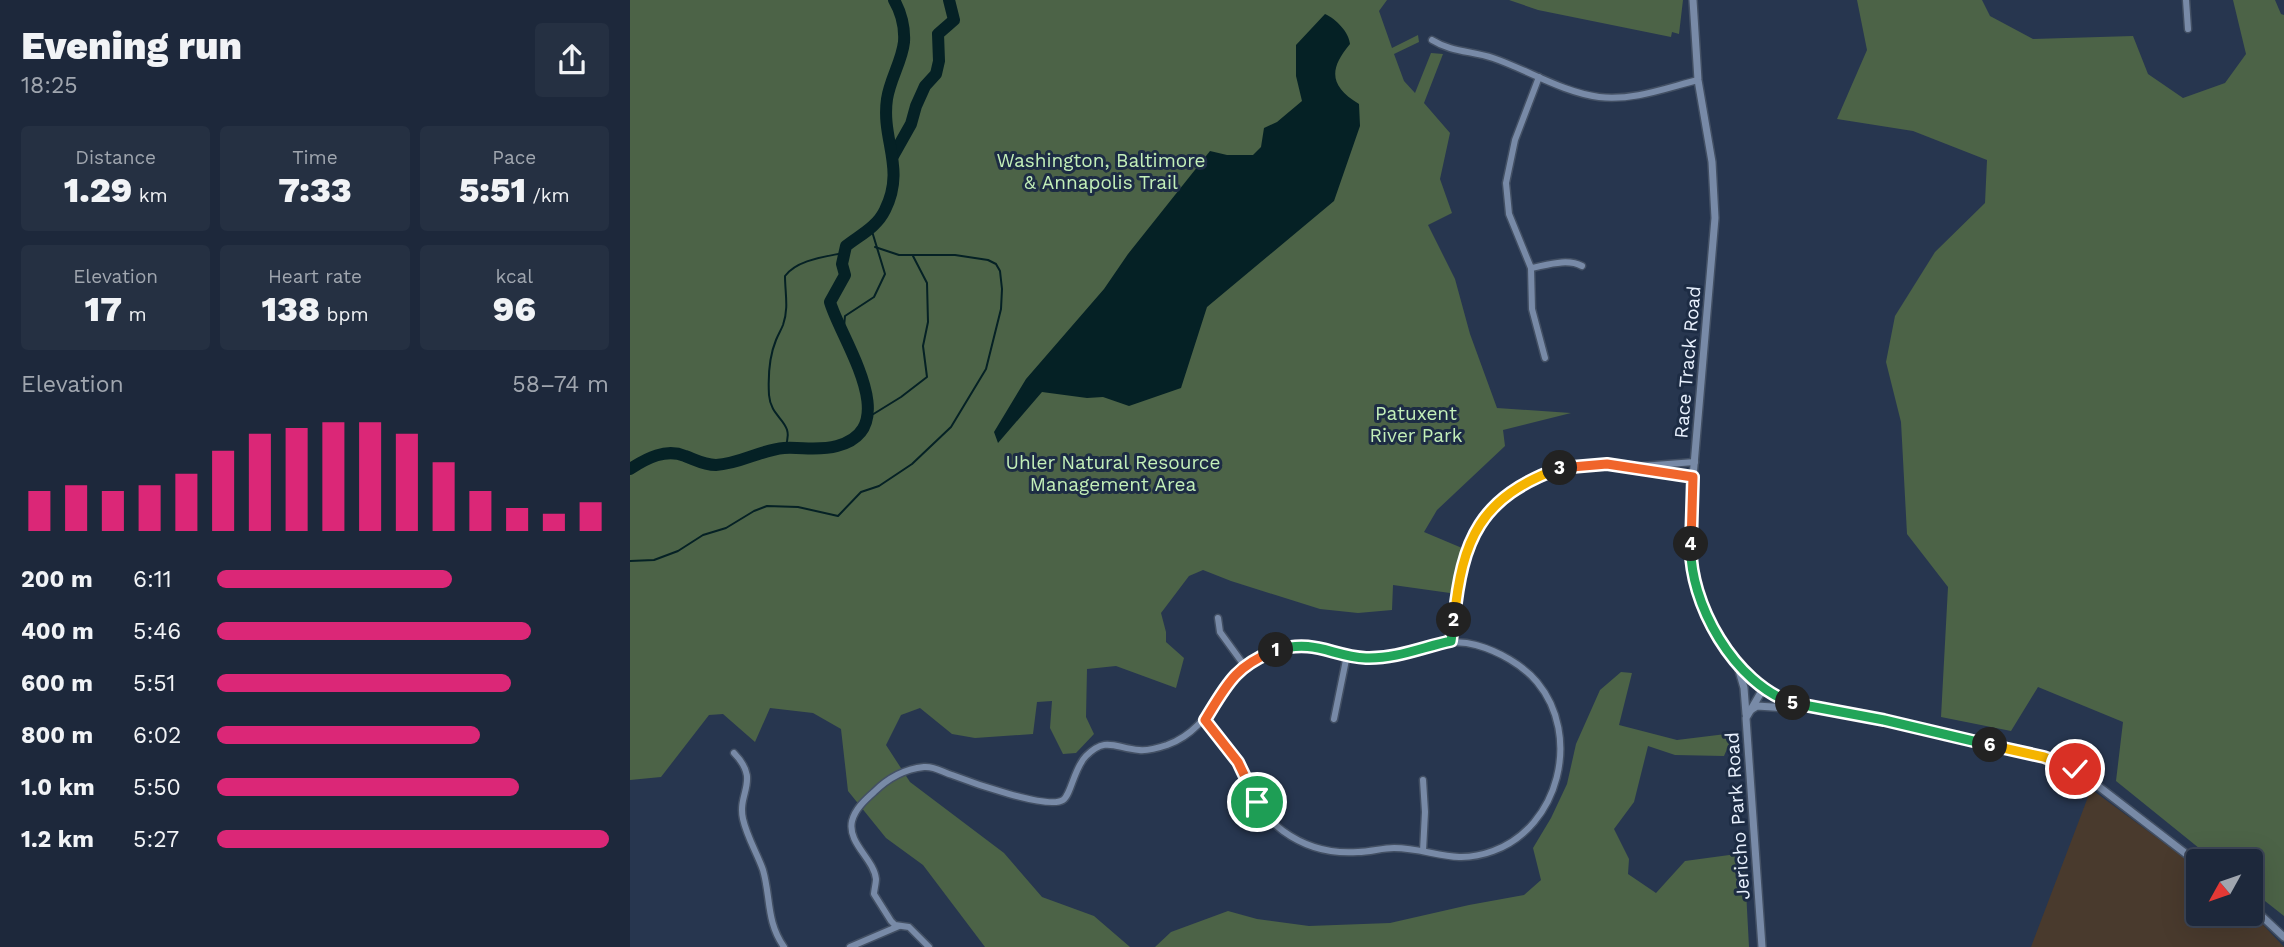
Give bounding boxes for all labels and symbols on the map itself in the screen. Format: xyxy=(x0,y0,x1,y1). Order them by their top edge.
park label: Washington, Baltimore & Annapolis Trail xyxy=(996,149,1206,194)
street label: Race Track Road xyxy=(1669,285,1706,439)
park label: Patuxent River Park xyxy=(1369,402,1463,447)
pin: 3 xyxy=(1542,450,1578,486)
park label: Uhler Natural Resource Management Area xyxy=(1006,451,1220,496)
pin: 4 xyxy=(1674,526,1708,562)
pin: 2 xyxy=(1436,602,1472,638)
pin: 1 xyxy=(1258,632,1294,668)
pin: 5 xyxy=(1776,686,1810,720)
pin: 6 xyxy=(1972,728,2008,762)
street label: Jericho Park Road xyxy=(1720,731,1755,901)
pin xyxy=(2045,739,2105,799)
pin xyxy=(1227,772,1287,832)
north arrow xyxy=(2186,849,2263,926)

